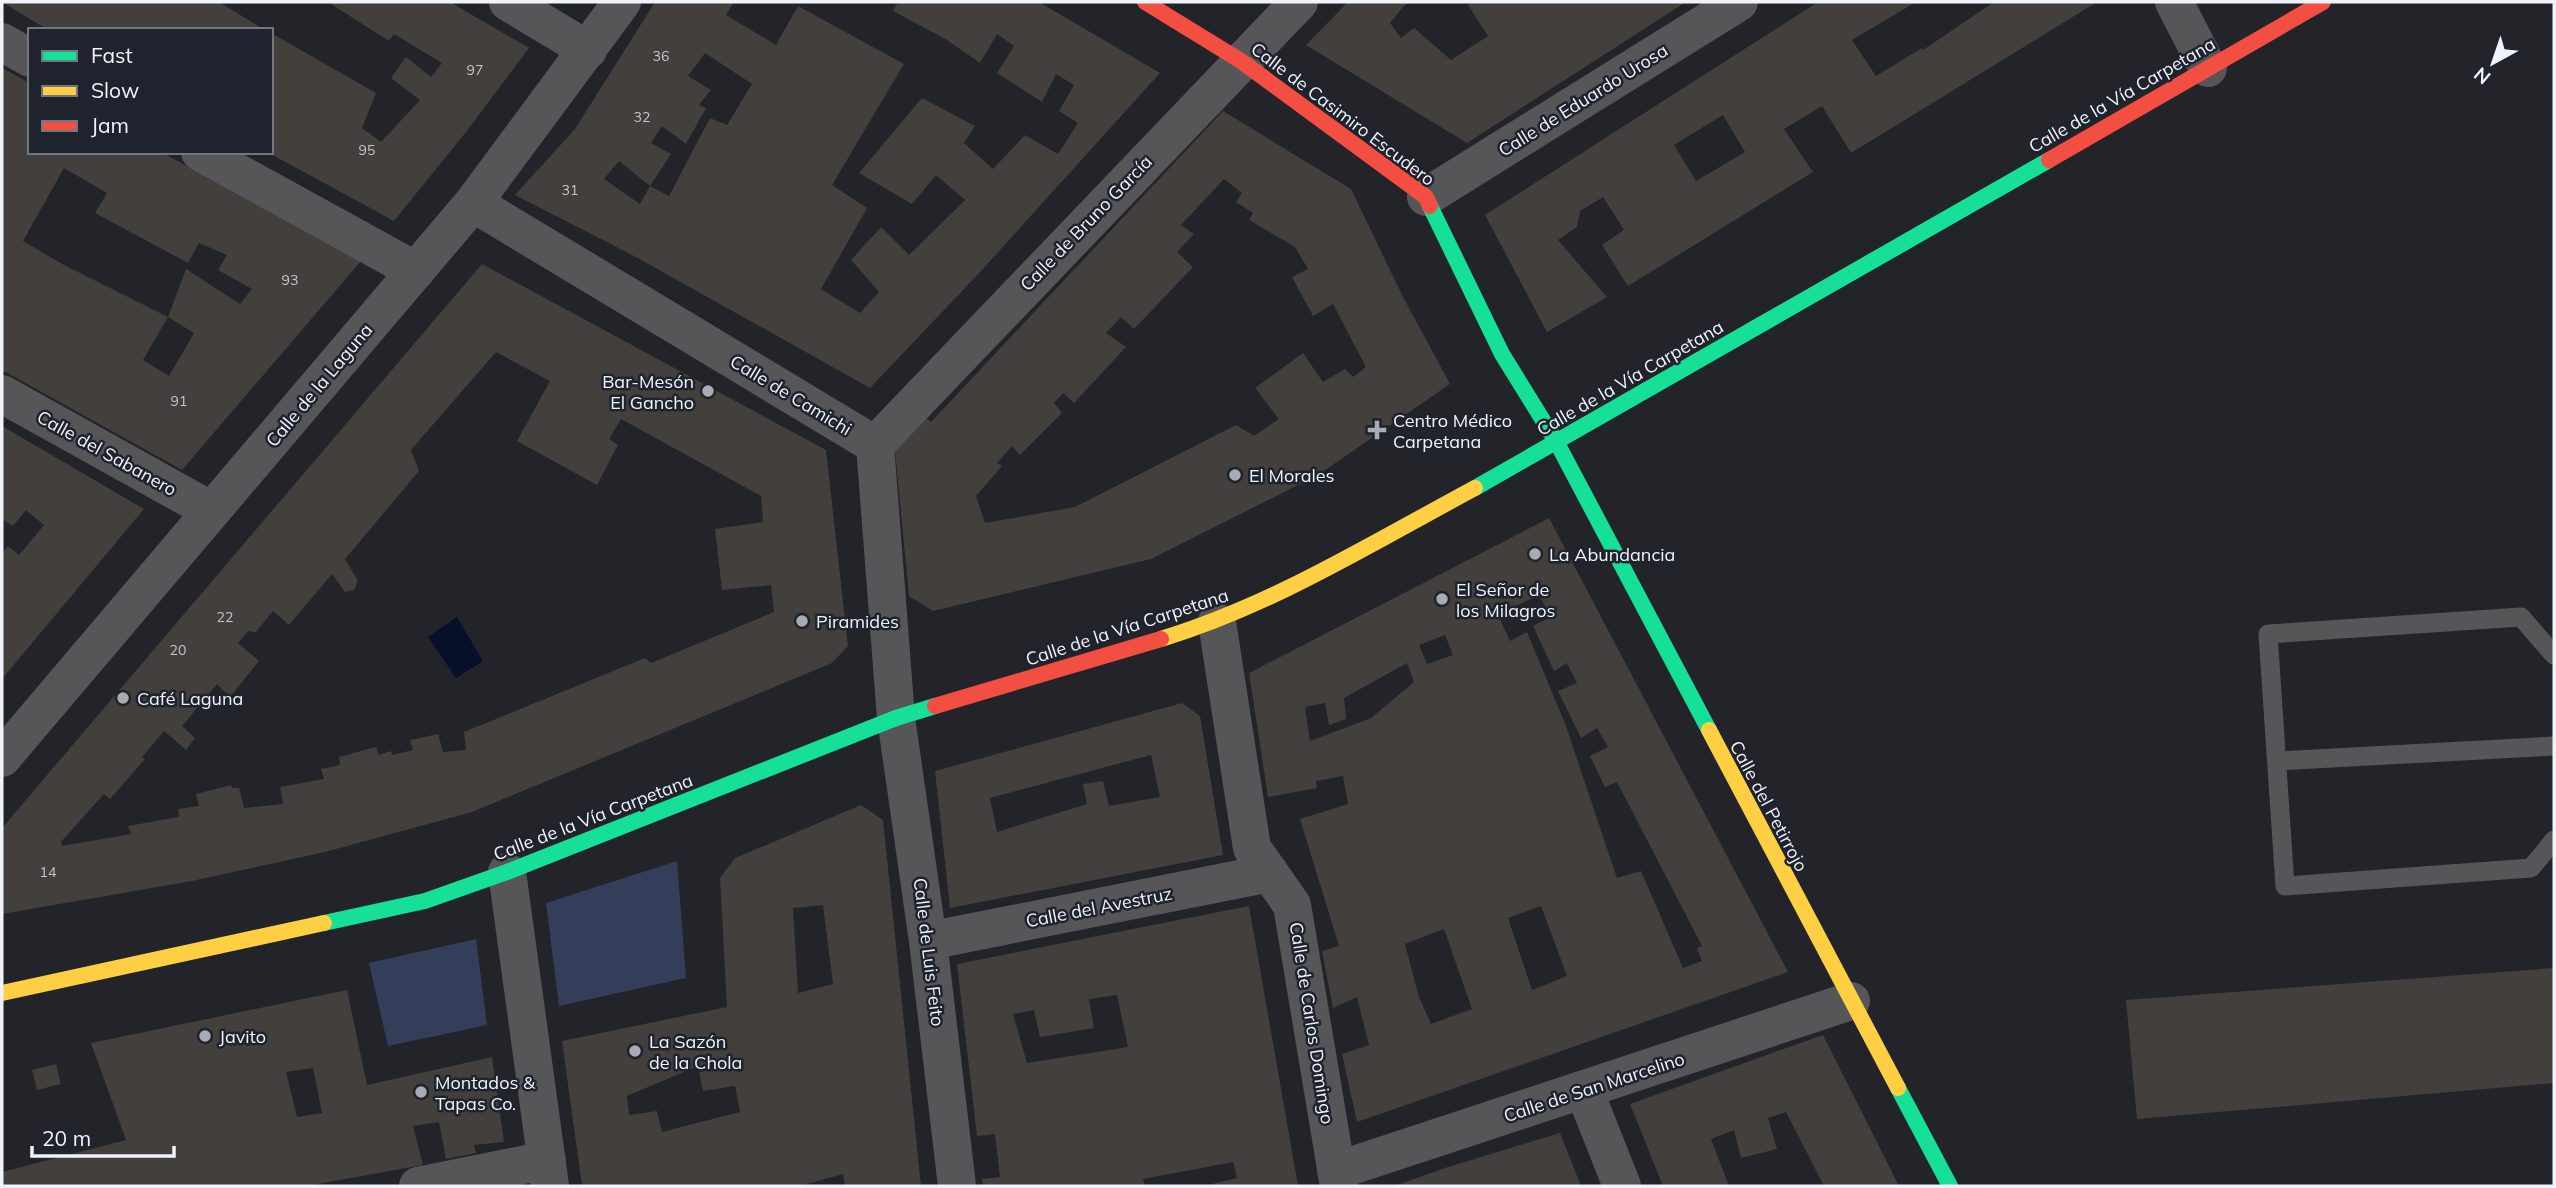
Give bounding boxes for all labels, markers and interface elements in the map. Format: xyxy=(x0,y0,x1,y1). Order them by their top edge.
legend xyxy=(28,28,273,154)
north arrow xyxy=(2458,28,2528,98)
street label: Calle de la Vía Carpetana xyxy=(2025,32,2219,158)
street label: Calle de Casimiro Escudero xyxy=(1246,37,1440,191)
street label: Calle de Eduardo Urosa xyxy=(1494,38,1672,162)
text: Fast xyxy=(91,42,133,68)
house number: 36 xyxy=(653,47,669,65)
house number: 97 xyxy=(467,61,483,79)
text: N xyxy=(2469,62,2495,90)
text: Slow xyxy=(91,77,139,103)
house number: 32 xyxy=(634,108,650,126)
text: Jam xyxy=(91,112,129,138)
house number: 95 xyxy=(359,141,375,159)
street label: Calle de Bruno García xyxy=(1015,150,1157,296)
house number: 31 xyxy=(562,181,578,199)
house number: 93 xyxy=(282,271,298,289)
street label: Calle de la Vía Carpetana xyxy=(1533,315,1727,441)
street label: Calle de la Laguna xyxy=(261,319,377,451)
street label: Calle de Camichi xyxy=(726,350,856,440)
place label: Bar-Mesón El Gancho xyxy=(602,370,694,414)
marker: Bar-Mesón El Gancho xyxy=(700,383,716,399)
house number: 91 xyxy=(171,392,187,410)
street label: Calle del Sabanero xyxy=(33,405,181,501)
place label: Centro Médico Carpetana xyxy=(1393,409,1512,453)
marker: Centro Médico Carpetana xyxy=(1367,420,1387,440)
place label: El Morales xyxy=(1249,464,1335,487)
marker: El Morales xyxy=(1227,467,1243,483)
place label: La Abundancia xyxy=(1549,543,1675,566)
marker: La Abundancia xyxy=(1527,546,1543,562)
place label: El Señor de los Milagros xyxy=(1456,578,1556,622)
street label: Calle de la Vía Carpetana xyxy=(1023,583,1231,671)
marker: El Señor de los Milagros xyxy=(1434,591,1450,607)
house number: 22 xyxy=(217,608,233,626)
place label: Piramides xyxy=(816,610,899,633)
marker: Piramides xyxy=(794,613,810,629)
house number: 20 xyxy=(170,641,186,659)
place label: Café Laguna xyxy=(137,687,243,710)
marker: Café Laguna xyxy=(115,690,131,706)
street label: Calle del Petirrojo xyxy=(1725,737,1813,875)
street label: Calle de la Vía Carpetana xyxy=(490,768,696,866)
house number: 14 xyxy=(40,863,57,881)
street label: Calle de Luis Feito xyxy=(908,876,950,1028)
street label: Calle del Avestruz xyxy=(1024,882,1174,932)
street label: Calle de Carlos Domingo xyxy=(1285,920,1339,1126)
place label: Javito xyxy=(219,1025,266,1048)
marker: Javito xyxy=(197,1028,213,1044)
place label: La Sazón de la Chola xyxy=(649,1030,742,1074)
marker: La Sazón de la Chola xyxy=(627,1043,643,1059)
street label: Calle de San Marcelino xyxy=(1501,1047,1687,1127)
place label: Montados & Tapas Co. xyxy=(435,1071,536,1115)
marker: Montados & Tapas Co. xyxy=(413,1084,429,1100)
scale bar xyxy=(32,1114,173,1158)
text: 20 m xyxy=(42,1125,91,1151)

